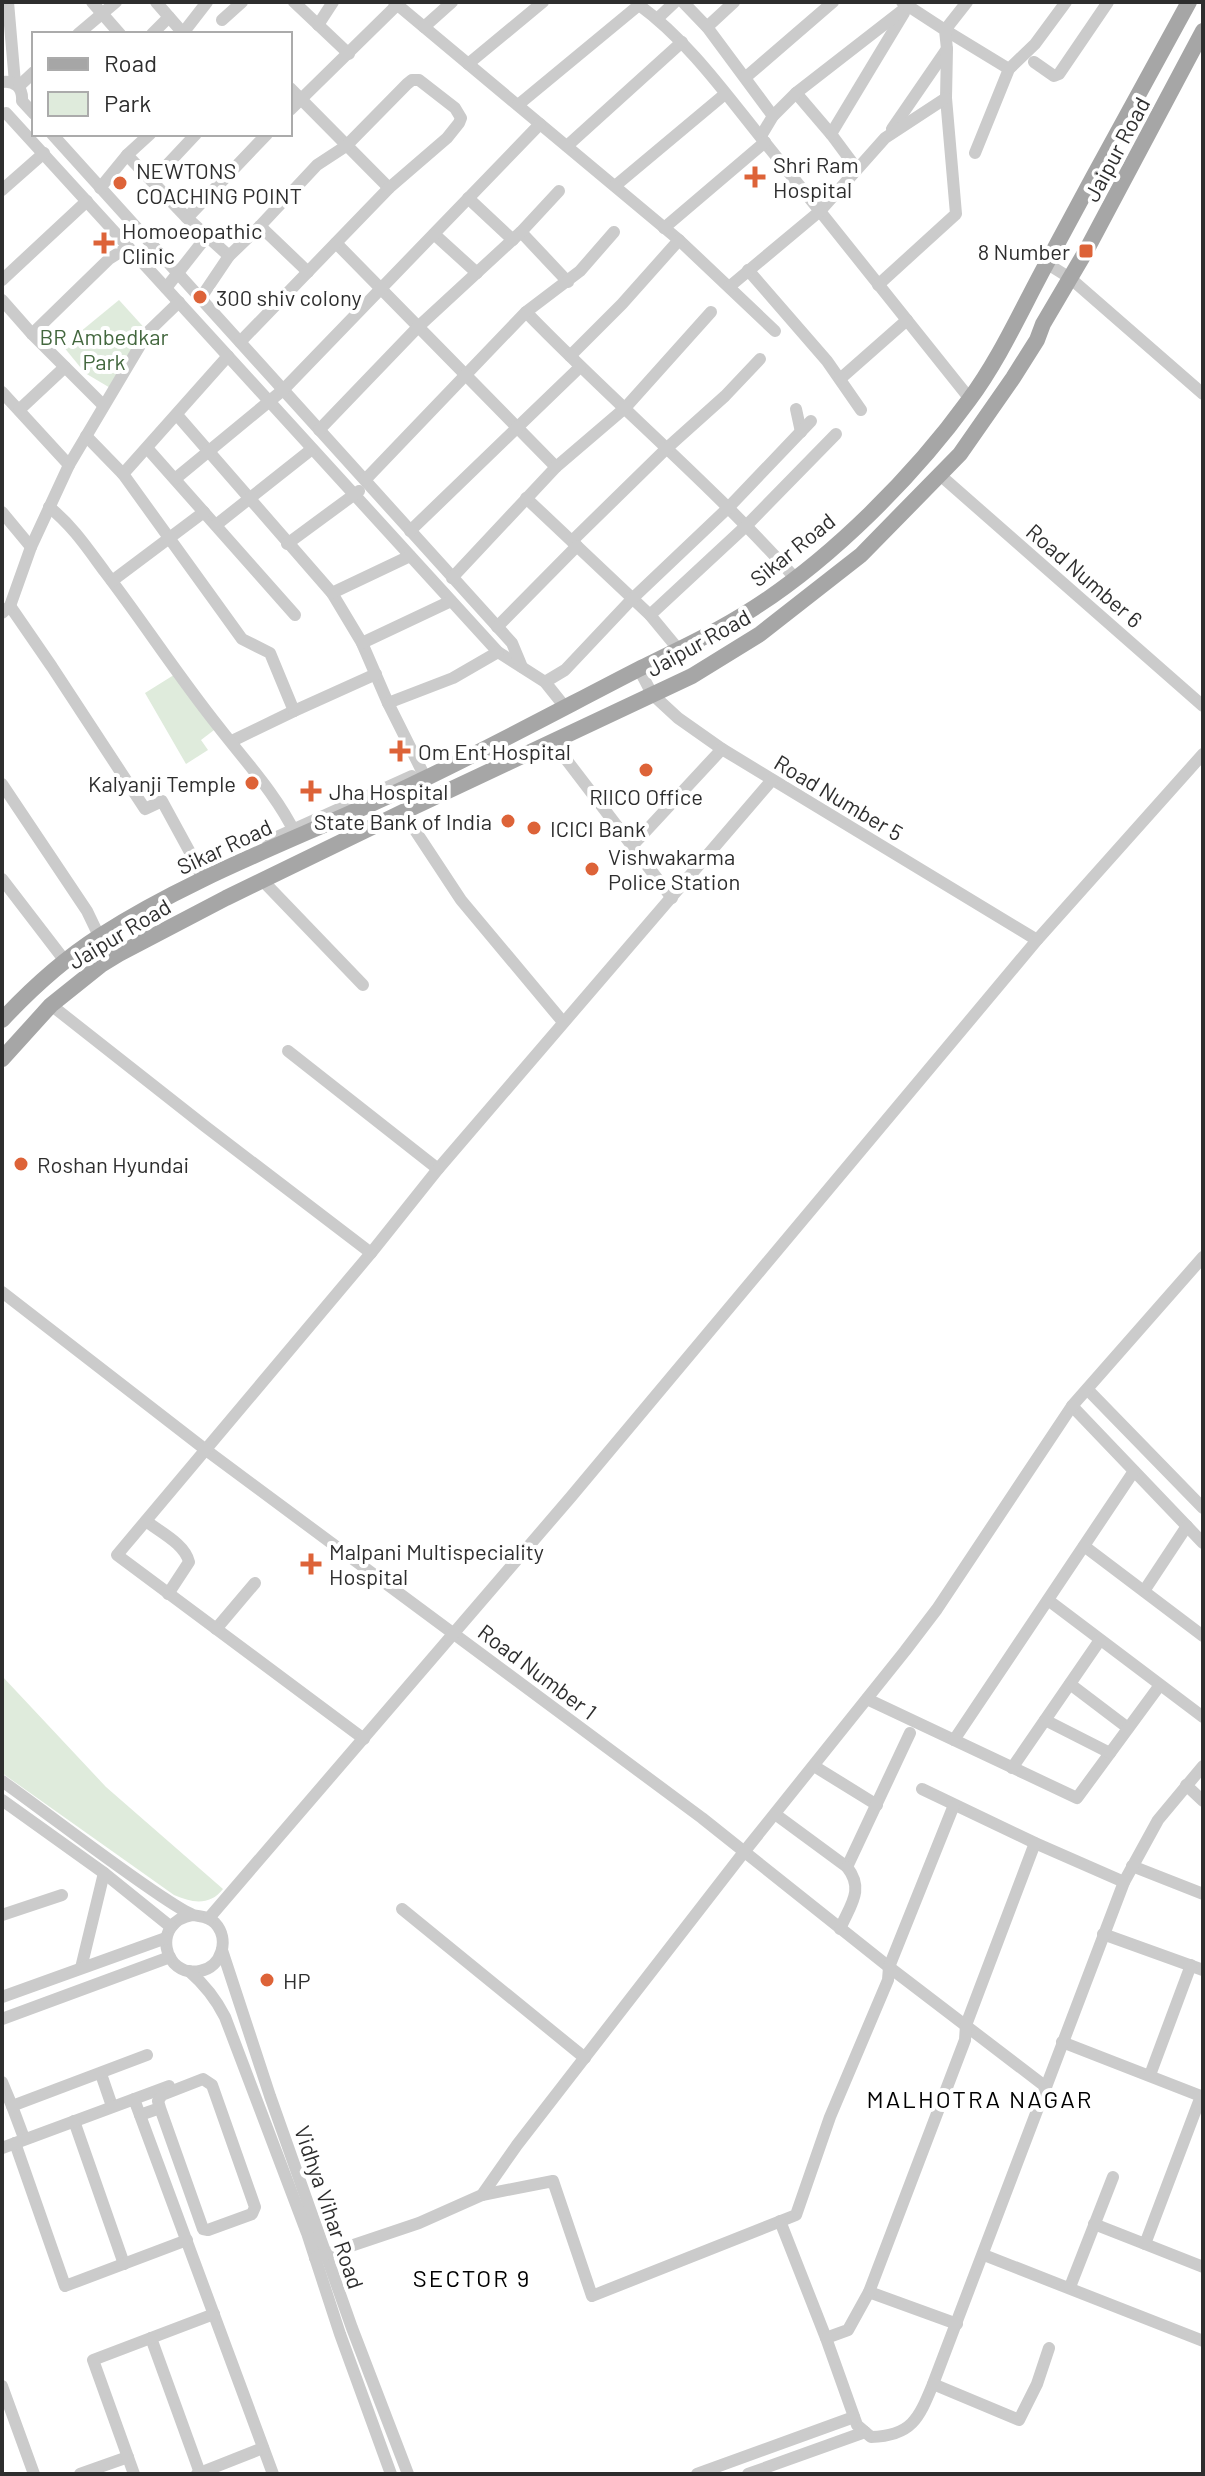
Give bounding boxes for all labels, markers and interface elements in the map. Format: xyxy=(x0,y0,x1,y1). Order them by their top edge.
legend xyxy=(32,32,292,136)
text: Road xyxy=(104,48,157,77)
text: Park xyxy=(104,88,151,117)
street label: Jaipur Road xyxy=(1078,92,1154,206)
place label: Shri Ram Hospital xyxy=(773,151,859,202)
place label: NEWTONS COACHING POINT xyxy=(136,157,302,208)
marker: Shri Ram Hospital xyxy=(744,166,766,188)
marker: NEWTONS COACHING POINT xyxy=(111,174,129,192)
place label: Homoeopathic Clinic xyxy=(122,217,262,268)
marker: Homoeopathic Clinic xyxy=(93,232,115,254)
place label: 8 Number xyxy=(978,238,1070,264)
marker: 8 Number xyxy=(1077,242,1095,260)
place label: 300 shiv colony xyxy=(216,284,362,310)
marker: 300 shiv colony xyxy=(191,288,209,306)
park label: BR Ambedkar Park xyxy=(40,323,168,374)
street label: Sikar Road xyxy=(744,507,840,591)
street label: Road Number 6 xyxy=(1022,518,1148,632)
street label: Jaipur Road xyxy=(642,603,754,681)
place label: Om Ent Hospital xyxy=(418,738,571,764)
marker: Om Ent Hospital xyxy=(389,740,411,762)
street label: Road Number 5 xyxy=(770,748,908,846)
marker: RIICO Office xyxy=(637,761,655,779)
place label: Kalyanji Temple xyxy=(88,770,236,796)
marker: Kalyanji Temple xyxy=(243,774,261,792)
place label: Jha Hospital xyxy=(329,778,448,804)
marker: Jha Hospital xyxy=(300,780,322,802)
place label: RIICO Office xyxy=(589,783,703,809)
place label: State Bank of India xyxy=(314,808,492,834)
marker: State Bank of India xyxy=(499,812,517,830)
street label: Sikar Road xyxy=(172,813,276,879)
place label: ICICI Bank xyxy=(550,815,646,841)
marker: ICICI Bank xyxy=(525,819,543,837)
place label: Vishwakarma Police Station xyxy=(608,843,740,894)
marker: Vishwakarma Police Station xyxy=(583,860,601,878)
street label: Jaipur Road xyxy=(63,892,175,974)
place label: Roshan Hyundai xyxy=(37,1151,189,1177)
marker: Roshan Hyundai xyxy=(12,1155,30,1173)
place label: Malpani Multispeciality Hospital xyxy=(329,1538,544,1589)
marker: Malpani Multispeciality Hospital xyxy=(300,1553,322,1575)
street label: Road Number 1 xyxy=(474,1618,602,1724)
place label: HP xyxy=(283,1967,310,1993)
marker: HP xyxy=(258,1971,276,1989)
district label: MALHOTRA NAGAR xyxy=(867,2084,1093,2113)
street label: Vidhya Vihar Road xyxy=(290,2122,370,2292)
district label: SECTOR 9 xyxy=(413,2263,531,2292)

